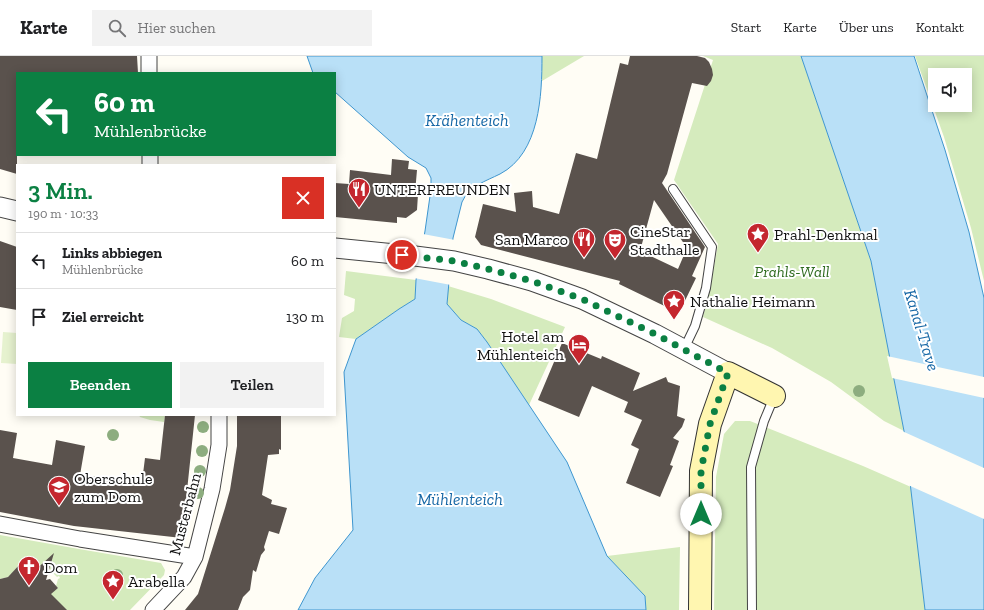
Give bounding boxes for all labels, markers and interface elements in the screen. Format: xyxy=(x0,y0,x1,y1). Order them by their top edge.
search box xyxy=(92,10,372,46)
text: Karte xyxy=(20,16,68,39)
icon: search xyxy=(106,17,128,39)
text: Hier suchen xyxy=(138,19,216,37)
text: Start xyxy=(731,19,761,36)
text: Karte xyxy=(783,19,817,36)
text: Über uns xyxy=(839,19,894,36)
text: Kontakt xyxy=(916,19,964,36)
map controls xyxy=(928,68,972,112)
button: sound xyxy=(928,68,972,112)
text: 60 m xyxy=(94,86,155,119)
icon: left xyxy=(28,88,80,140)
water label: Krähenteich xyxy=(425,110,509,130)
text: Mühlenbrücke xyxy=(94,120,206,142)
text: 3 Min. xyxy=(28,176,93,205)
restaurant icon: UNTERFREUNDEN xyxy=(346,176,372,209)
button: close xyxy=(282,177,324,219)
place label: UNTERFREUNDEN xyxy=(374,180,510,199)
text: 190 m · 10:33 xyxy=(28,206,98,221)
place icon: Prahl-Denkmal xyxy=(745,221,771,254)
place label: CineStar Stadthalle xyxy=(630,222,700,259)
place label: Prahl-Denkmal xyxy=(774,225,878,244)
restaurant icon: San Marco xyxy=(571,226,597,259)
theatre icon: CineStar Stadthalle xyxy=(602,227,628,260)
place label: San Marco xyxy=(495,230,568,249)
pin xyxy=(385,238,419,272)
text: Links abbiegen xyxy=(62,244,162,262)
icon: arrive xyxy=(391,244,413,266)
icon: left xyxy=(28,250,50,272)
text: 60 m xyxy=(291,252,324,270)
text: Mühlenbrücke xyxy=(62,262,143,277)
park label: Prahls-Wall xyxy=(754,262,830,281)
water label: Kanal-Trave xyxy=(900,287,944,373)
place icon: Nathalie Heimann xyxy=(661,288,687,321)
place label: Nathalie Heimann xyxy=(690,292,816,311)
icon: arrive xyxy=(28,306,50,328)
text: Ziel erreicht xyxy=(62,308,144,326)
text: 130 m xyxy=(286,308,324,326)
place label: Hotel am Mühlenteich xyxy=(477,327,564,364)
hotel icon: Hotel am Mühlenteich xyxy=(566,332,592,365)
button: Beenden xyxy=(28,362,172,408)
button: Teilen xyxy=(180,362,324,408)
place label: Oberschule zum Dom xyxy=(74,469,152,506)
street label: Musterbahn xyxy=(165,470,205,557)
school or university icon: Oberschule zum Dom xyxy=(46,474,72,507)
water label: Mühlenteich xyxy=(417,489,503,509)
position arrow xyxy=(680,493,722,535)
church icon: Dom xyxy=(16,554,42,587)
place label: Dom xyxy=(44,558,77,577)
place icon: Arabella xyxy=(100,568,126,601)
place label: Arabella xyxy=(128,572,185,591)

